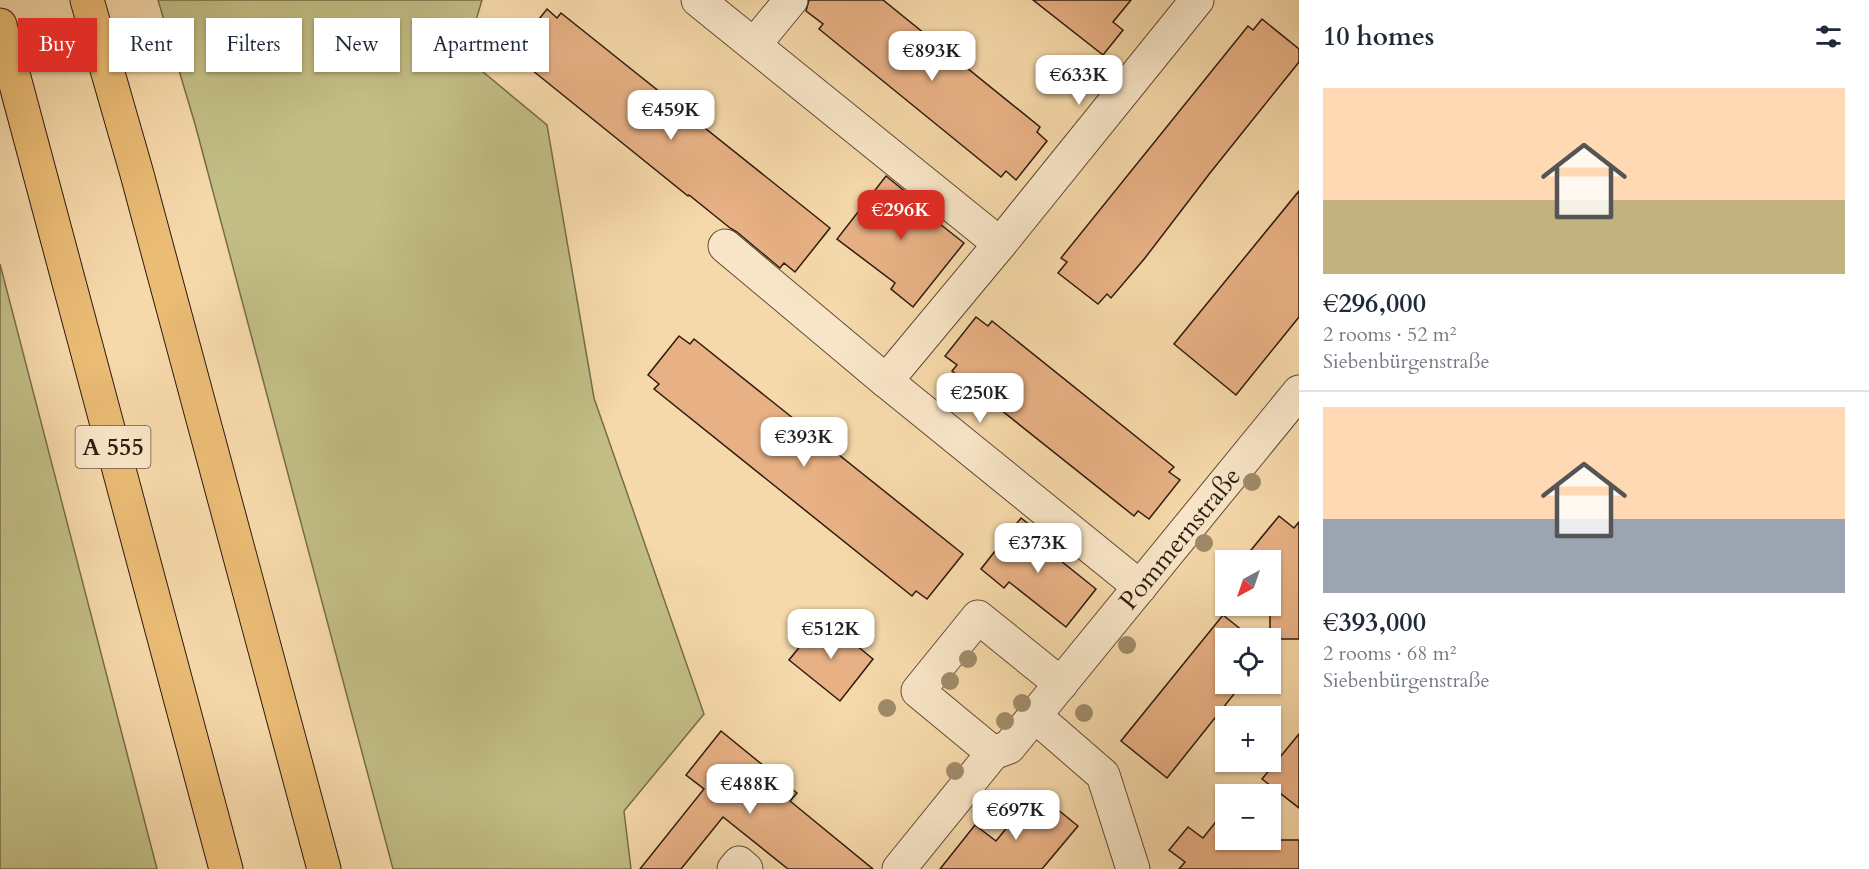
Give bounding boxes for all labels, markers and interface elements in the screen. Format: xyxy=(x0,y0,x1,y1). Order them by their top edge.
chip: Buy xyxy=(18,18,97,72)
chip: Rent xyxy=(109,18,194,72)
chip: Filters xyxy=(206,18,302,72)
chip: New xyxy=(314,18,400,72)
chip: Apartment xyxy=(412,18,549,72)
text: 10 homes xyxy=(1323,19,1434,54)
icon: filters xyxy=(1812,20,1845,53)
pin: €893K xyxy=(890,31,974,82)
text: €893K xyxy=(903,37,961,64)
pin: €633K xyxy=(1037,55,1121,106)
text: €633K xyxy=(1050,61,1108,88)
pin: €459K xyxy=(629,90,713,141)
text: €459K xyxy=(642,96,700,123)
icon: home xyxy=(1530,127,1638,235)
pin: €296K xyxy=(859,190,943,241)
text: €296K xyxy=(872,196,930,223)
text: €296,000 xyxy=(1323,286,1426,321)
text: 2 rooms · 52 m² xyxy=(1323,321,1456,348)
text: Siebenbürgenstraße xyxy=(1323,348,1490,375)
pin: €250K xyxy=(938,373,1022,424)
text: €250K xyxy=(951,379,1009,406)
pin: €393K xyxy=(762,417,846,468)
text: €393K xyxy=(775,423,833,450)
road number: A 555 xyxy=(76,426,150,468)
icon: home xyxy=(1530,446,1638,554)
street label: Pommernstraße xyxy=(1111,460,1248,617)
pin: €373K xyxy=(996,523,1080,574)
text: €373K xyxy=(1009,529,1067,556)
north arrow xyxy=(1215,550,1281,616)
map controls xyxy=(1215,550,1281,850)
text: €393,000 xyxy=(1323,605,1426,640)
pin: €512K xyxy=(789,609,873,660)
text: €512K xyxy=(802,615,860,642)
button: locate xyxy=(1215,628,1281,694)
text: 2 rooms · 68 m² xyxy=(1323,640,1456,667)
text: Siebenbürgenstraße xyxy=(1323,667,1490,694)
button: + xyxy=(1215,706,1281,772)
pin: €488K xyxy=(708,764,792,815)
text: €488K xyxy=(721,770,779,797)
button: − xyxy=(1215,784,1281,850)
pin: €697K xyxy=(974,790,1058,841)
text: €697K xyxy=(987,796,1045,823)

